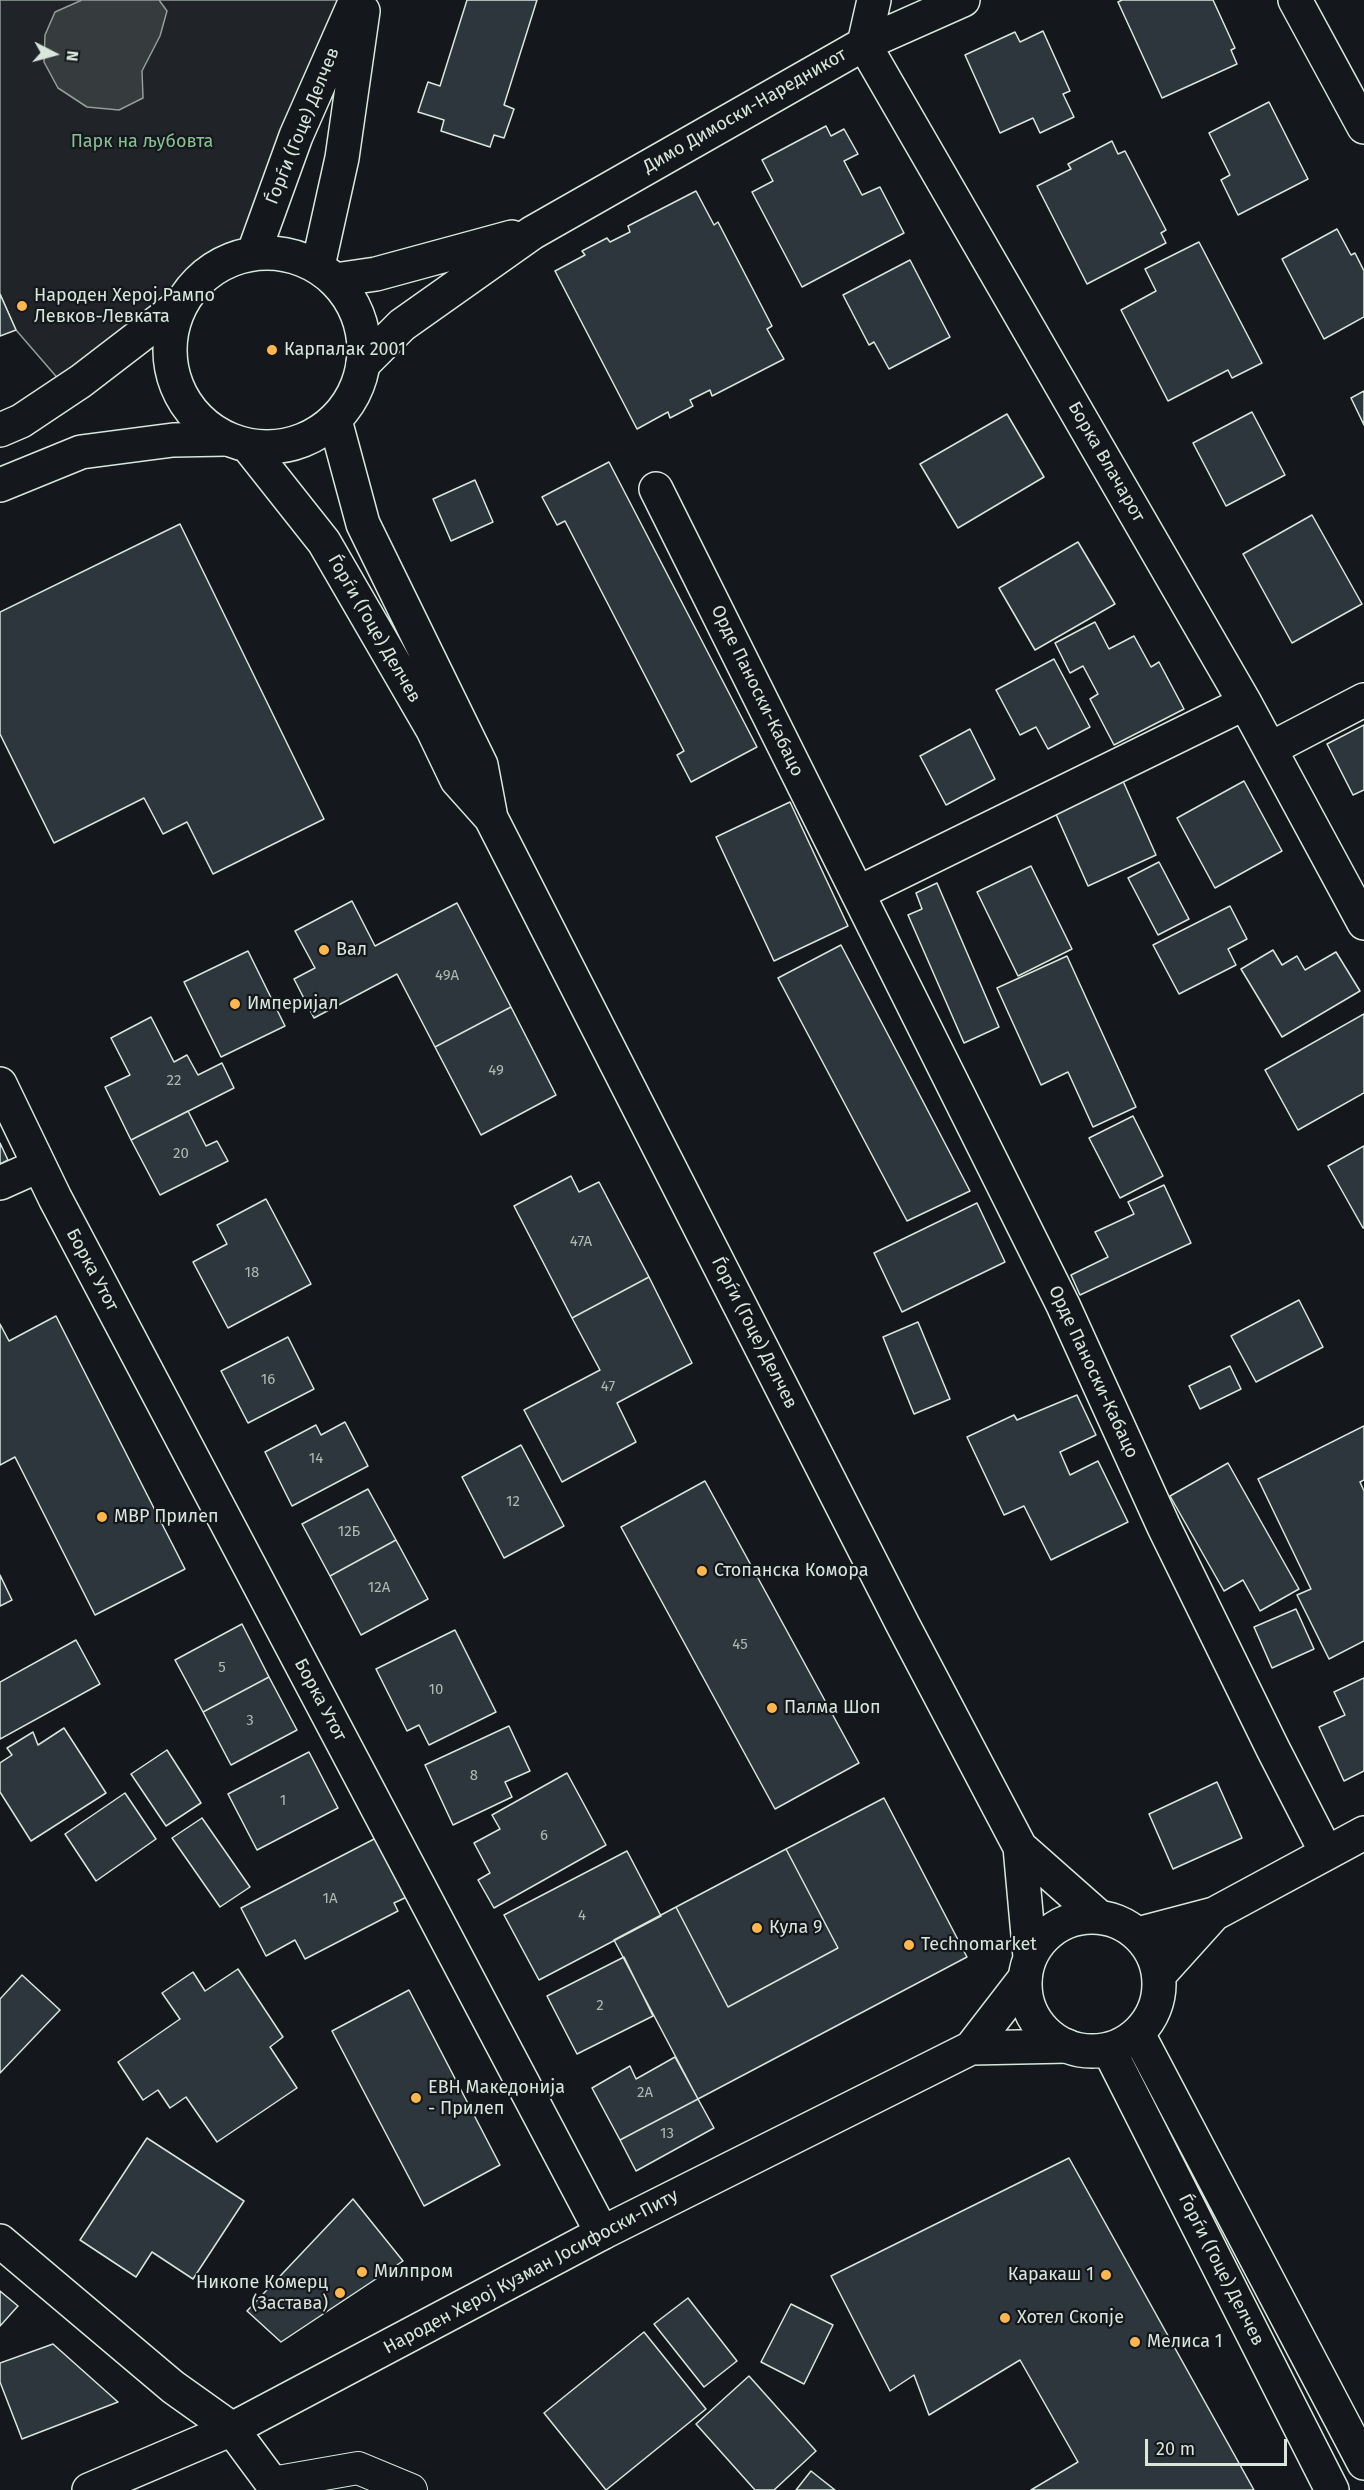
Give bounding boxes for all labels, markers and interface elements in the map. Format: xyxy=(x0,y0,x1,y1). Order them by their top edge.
north arrow xyxy=(24,24,84,84)
street label: Ѓорѓи (Гоце) Делчев xyxy=(262,44,344,208)
street label: Димо Димоски-Наредникот xyxy=(640,44,850,178)
text: N xyxy=(62,50,82,62)
park label: Парк на љубовта xyxy=(71,131,213,153)
place label: Народен Херој Рампо Левков-Левката xyxy=(34,285,215,328)
marker: Народен Херој Рампо Левков-Левката xyxy=(15,299,29,313)
place label: Карпалак 2001 xyxy=(284,339,406,361)
marker: Карпалак 2001 xyxy=(265,343,279,357)
street label: Борка Влачарот xyxy=(1063,398,1149,526)
street label: Ѓорѓи (Гоце) Делчев xyxy=(323,551,425,707)
street label: Орде Паноски-Кабацо xyxy=(706,602,808,780)
place label: Вал xyxy=(336,939,367,961)
marker: Вал xyxy=(317,943,331,957)
house number: 49А xyxy=(435,967,459,985)
place label: Империјал xyxy=(247,993,338,1015)
marker: Империјал xyxy=(228,997,242,1011)
house number: 49 xyxy=(488,1062,504,1080)
house number: 22 xyxy=(167,1072,181,1090)
house number: 20 xyxy=(173,1145,189,1163)
street label: Борка Утот xyxy=(61,1225,123,1315)
house number: 47А xyxy=(570,1233,592,1251)
street label: Ѓорѓи (Гоце) Делчев xyxy=(706,1254,802,1412)
house number: 18 xyxy=(245,1264,259,1282)
street label: Орде Паноски-Кабацо xyxy=(1044,1282,1142,1462)
house number: 16 xyxy=(261,1371,275,1389)
house number: 47 xyxy=(601,1378,615,1396)
house number: 14 xyxy=(309,1450,323,1468)
house number: 12 xyxy=(506,1493,520,1511)
place label: МВР Прилеп xyxy=(114,1506,219,1528)
marker: МВР Прилеп xyxy=(95,1510,109,1524)
house number: 12Б xyxy=(338,1523,360,1541)
place label: Стопанска Комора xyxy=(714,1560,868,1582)
marker: Стопанска Комора xyxy=(695,1564,709,1578)
house number: 12А xyxy=(368,1579,390,1597)
house number: 45 xyxy=(732,1636,748,1654)
street label: Борка Утот xyxy=(289,1655,351,1745)
house number: 5 xyxy=(218,1659,226,1677)
house number: 10 xyxy=(429,1681,443,1699)
place label: Палма Шоп xyxy=(784,1697,881,1719)
marker: Палма Шоп xyxy=(765,1701,779,1715)
house number: 3 xyxy=(246,1712,254,1730)
house number: 8 xyxy=(470,1767,478,1785)
house number: 1 xyxy=(280,1792,286,1810)
house number: 6 xyxy=(540,1827,548,1845)
house number: 1А xyxy=(322,1890,338,1908)
house number: 4 xyxy=(578,1907,586,1925)
place label: Кула 9 xyxy=(769,1917,822,1939)
marker: Кула 9 xyxy=(750,1921,764,1935)
place label: Technomarket xyxy=(921,1934,1037,1956)
marker: Technomarket xyxy=(902,1938,916,1952)
house number: 2 xyxy=(596,1997,604,2015)
place label: ЕВН Македонија - Прилеп xyxy=(428,2077,565,2120)
house number: 2А xyxy=(637,2084,653,2102)
marker: ЕВН Македонија - Прилеп xyxy=(409,2091,423,2105)
house number: 13 xyxy=(660,2125,674,2143)
street label: Народен Херој Кузман Јосифоски-Питу xyxy=(380,2185,682,2359)
street label: Ѓорѓи (Гоце) Делчев xyxy=(1173,2191,1269,2349)
place label: Милпром xyxy=(374,2261,453,2283)
place label: Каракаш 1 xyxy=(1008,2264,1094,2286)
marker: Милпром xyxy=(355,2265,369,2279)
marker: Каракаш 1 xyxy=(1099,2268,1113,2282)
place label: Никопе Комерц (Застава) xyxy=(196,2272,328,2314)
marker: Никопе Комерц (Застава) xyxy=(333,2286,347,2300)
place label: Хотел Скопје xyxy=(1017,2307,1124,2329)
marker: Хотел Скопје xyxy=(998,2311,1012,2325)
place label: Мелиса 1 xyxy=(1147,2331,1223,2353)
marker: Мелиса 1 xyxy=(1128,2335,1142,2349)
scale bar xyxy=(1148,2427,1290,2465)
text: 20 m xyxy=(1156,2438,1195,2460)

